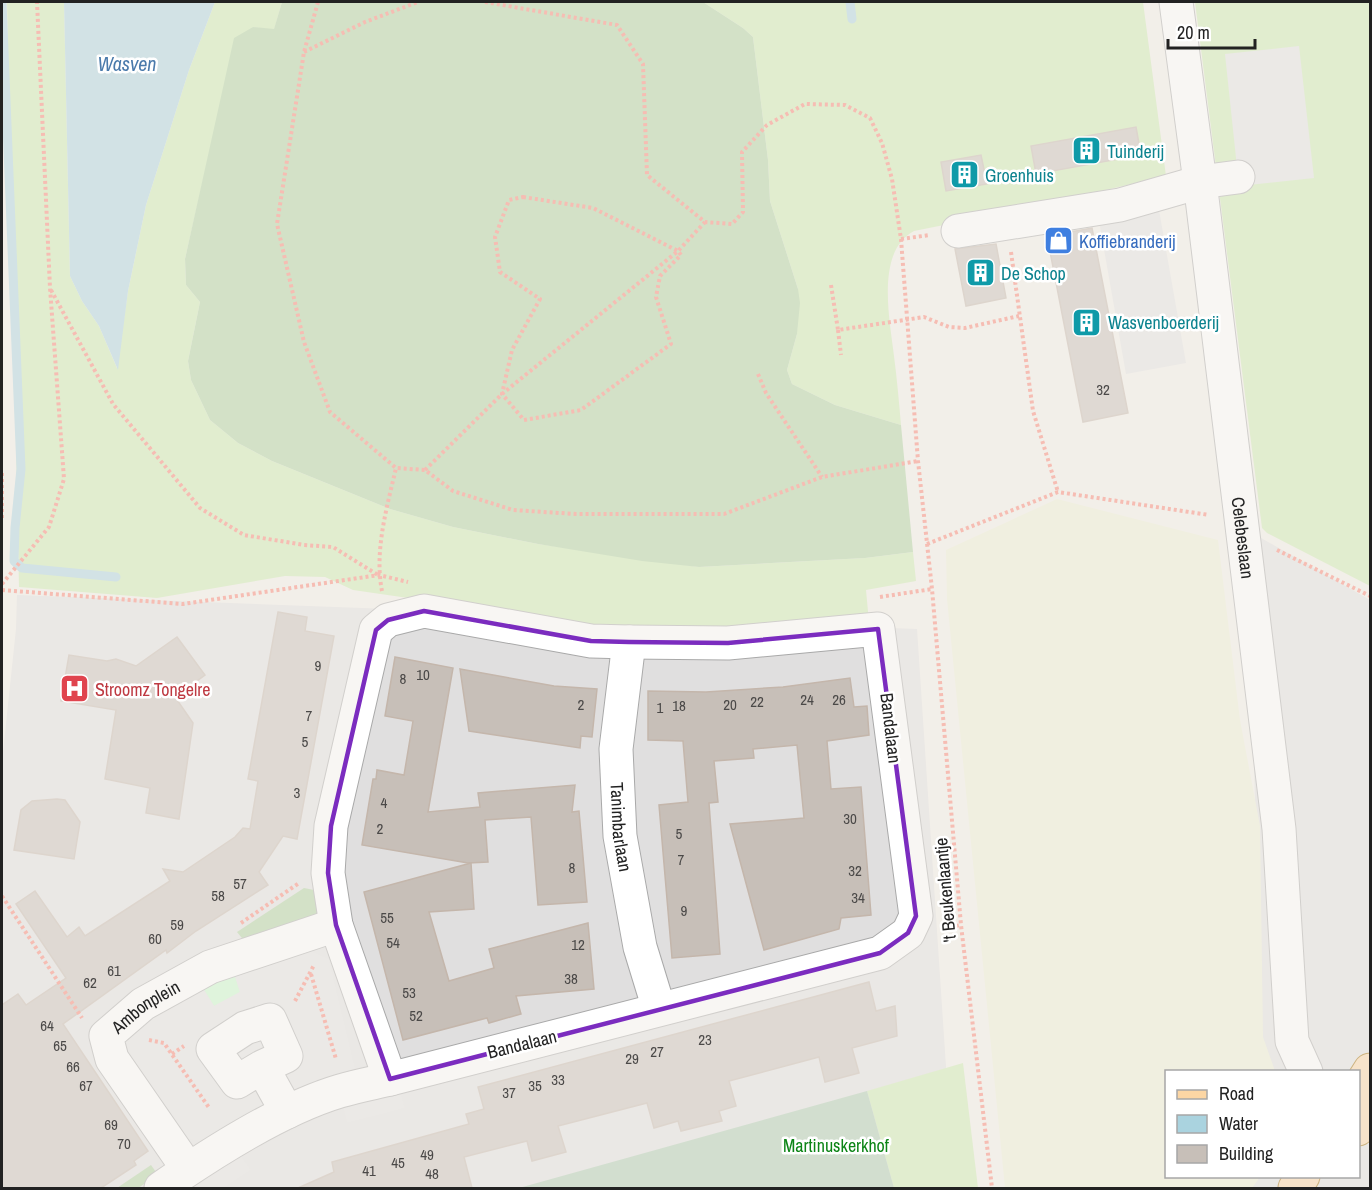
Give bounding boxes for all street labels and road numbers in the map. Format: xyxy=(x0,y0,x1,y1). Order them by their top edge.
street label: Celebeslaan xyxy=(1226,495,1261,580)
street label: Bandalaan xyxy=(874,691,908,765)
street label: Tanimbarlaan xyxy=(605,782,639,874)
street label: 't Beukenlaantje xyxy=(928,837,962,943)
street label: Ambonplein xyxy=(105,974,184,1040)
street label: Bandalaan xyxy=(485,1023,559,1065)

